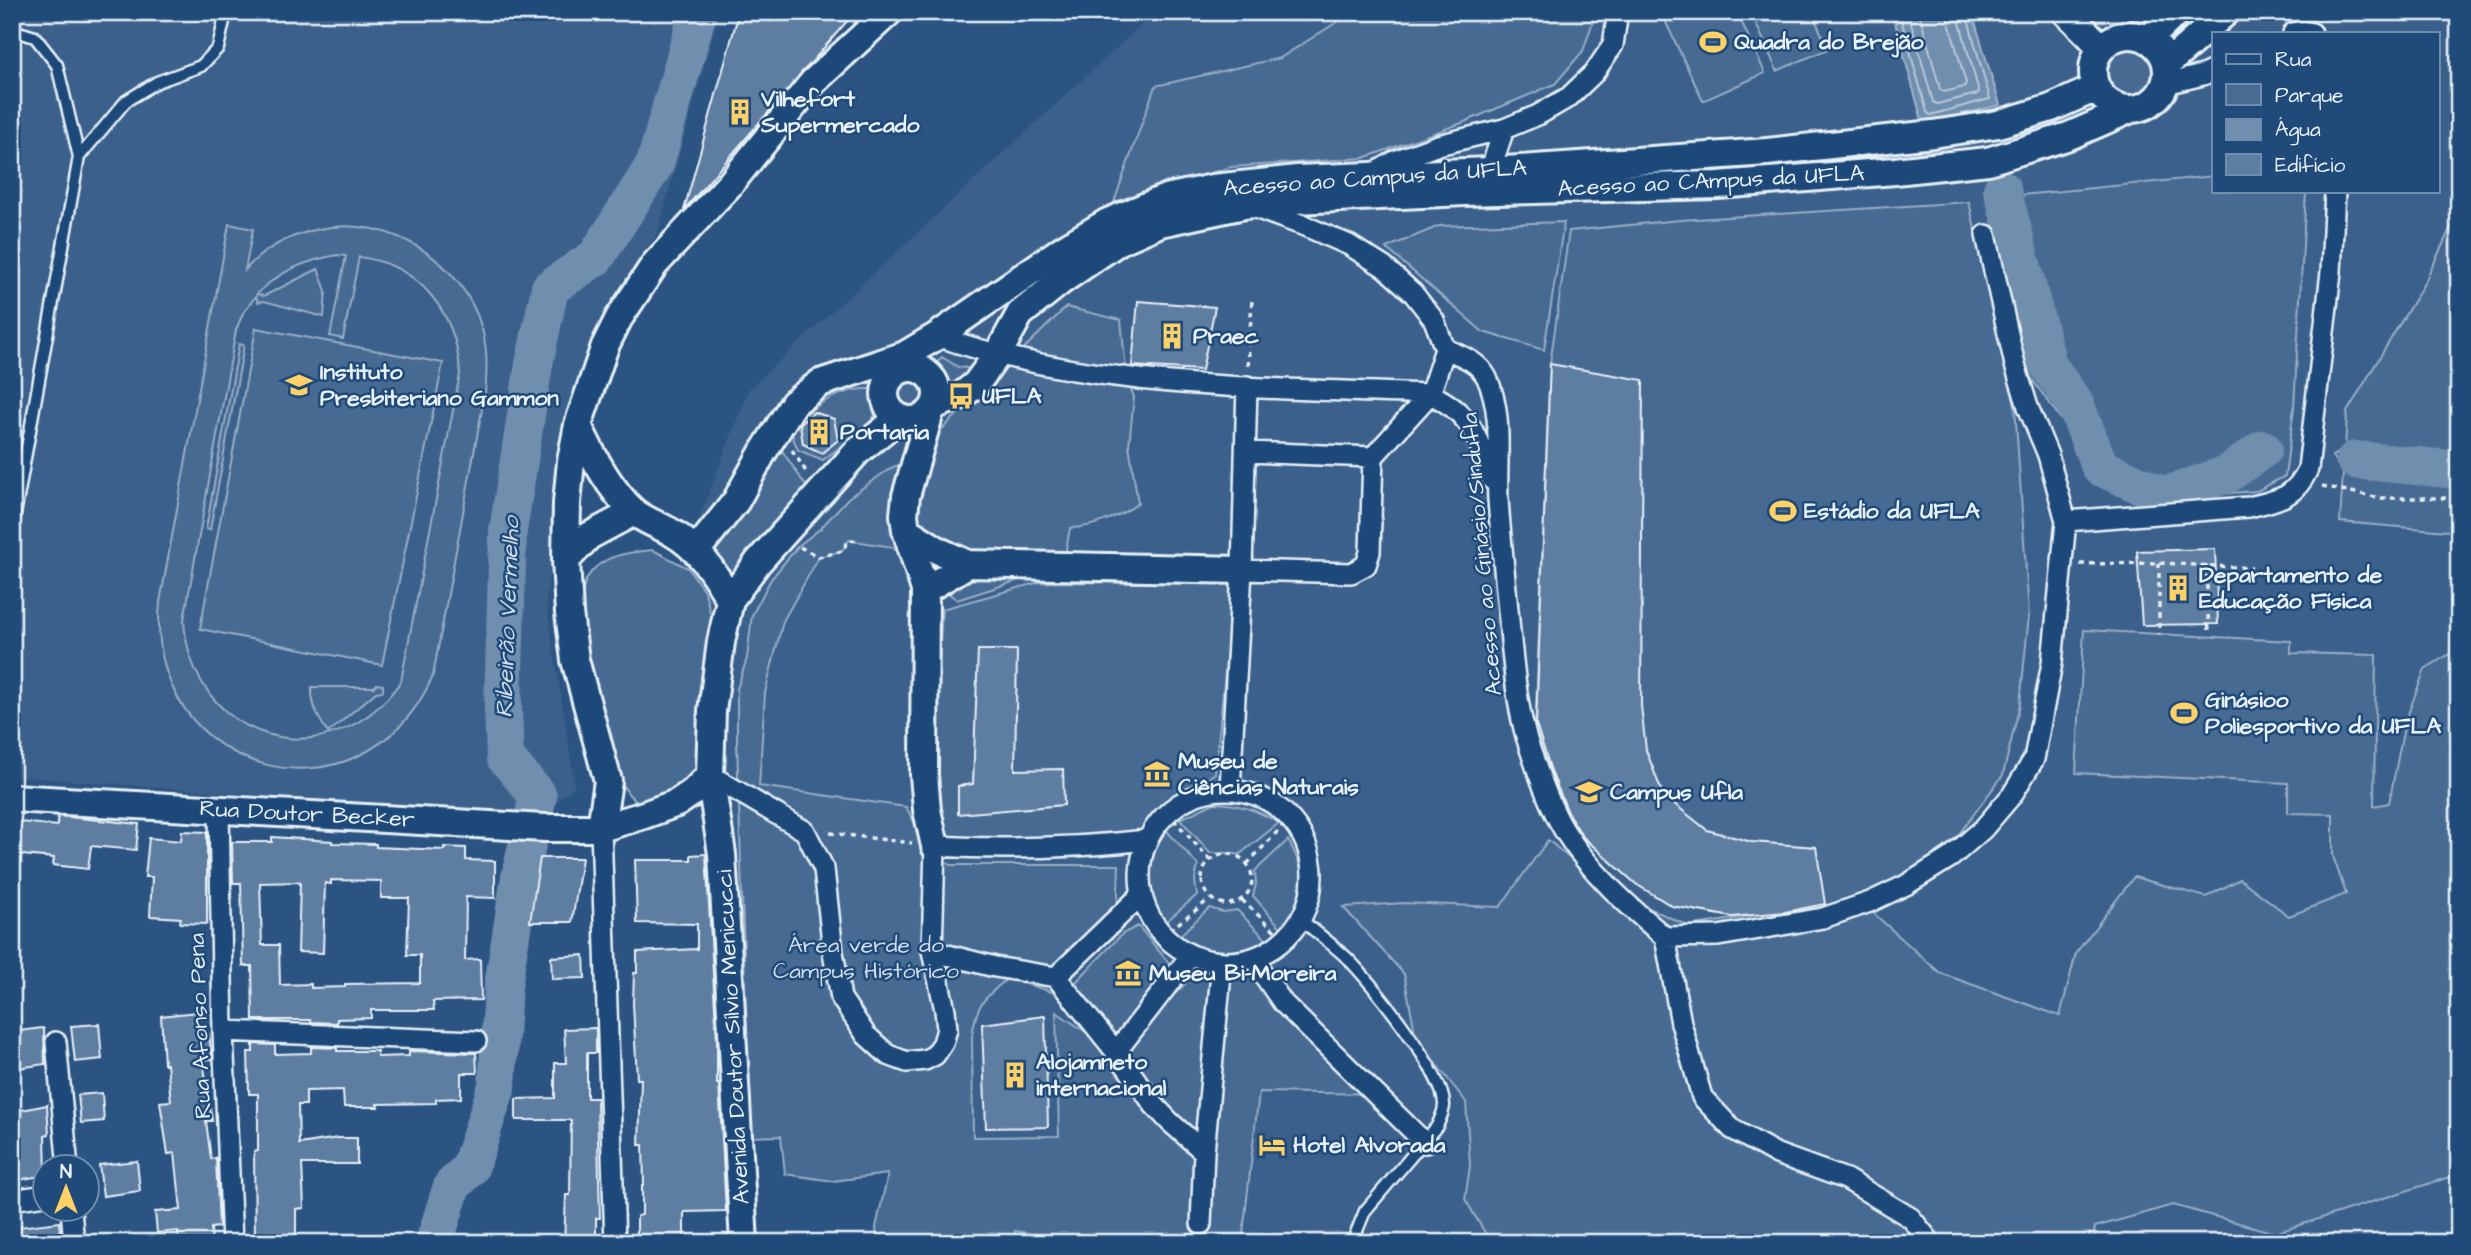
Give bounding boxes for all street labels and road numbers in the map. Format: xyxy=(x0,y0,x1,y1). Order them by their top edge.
street label: Acesso ao Campus da UFLA xyxy=(1222,151,1528,205)
street label: Acesso ao CAmpus da UFLA xyxy=(1557,157,1865,205)
street label: Acesso ao Ginásio/Sindufla xyxy=(1454,411,1510,697)
street label: Rua Doutor Becker xyxy=(199,792,416,836)
street label: Avenida Doutor Sílvio Menicucci xyxy=(708,868,758,1205)
street label: Rua Afonso Pena xyxy=(181,932,219,1119)

